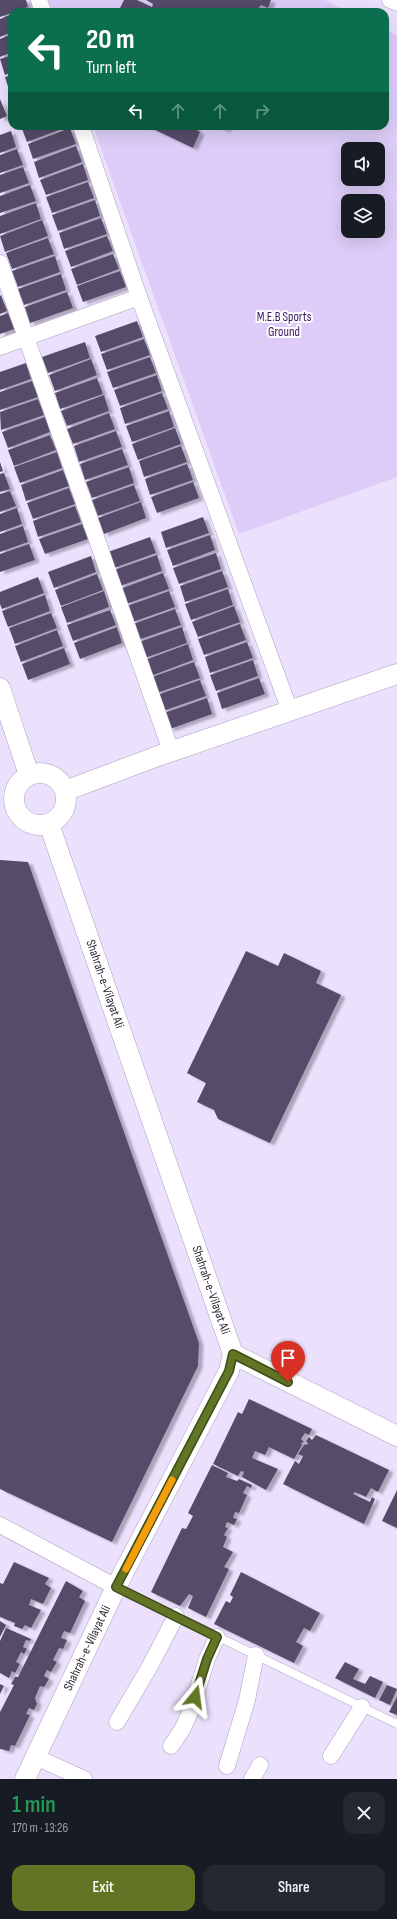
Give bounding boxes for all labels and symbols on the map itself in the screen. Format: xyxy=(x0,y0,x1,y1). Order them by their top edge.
park label: M.E.B Sports Ground xyxy=(257,309,312,340)
street label: Shahrah-e-Vilayat Ali xyxy=(82,938,128,1030)
street label: Shahrah-e-Vilayat Ali xyxy=(188,1244,234,1336)
pin xyxy=(271,1341,305,1382)
street label: Shahrah-e-Vilayat Ali xyxy=(60,1603,114,1693)
position arrow xyxy=(174,1676,216,1718)

